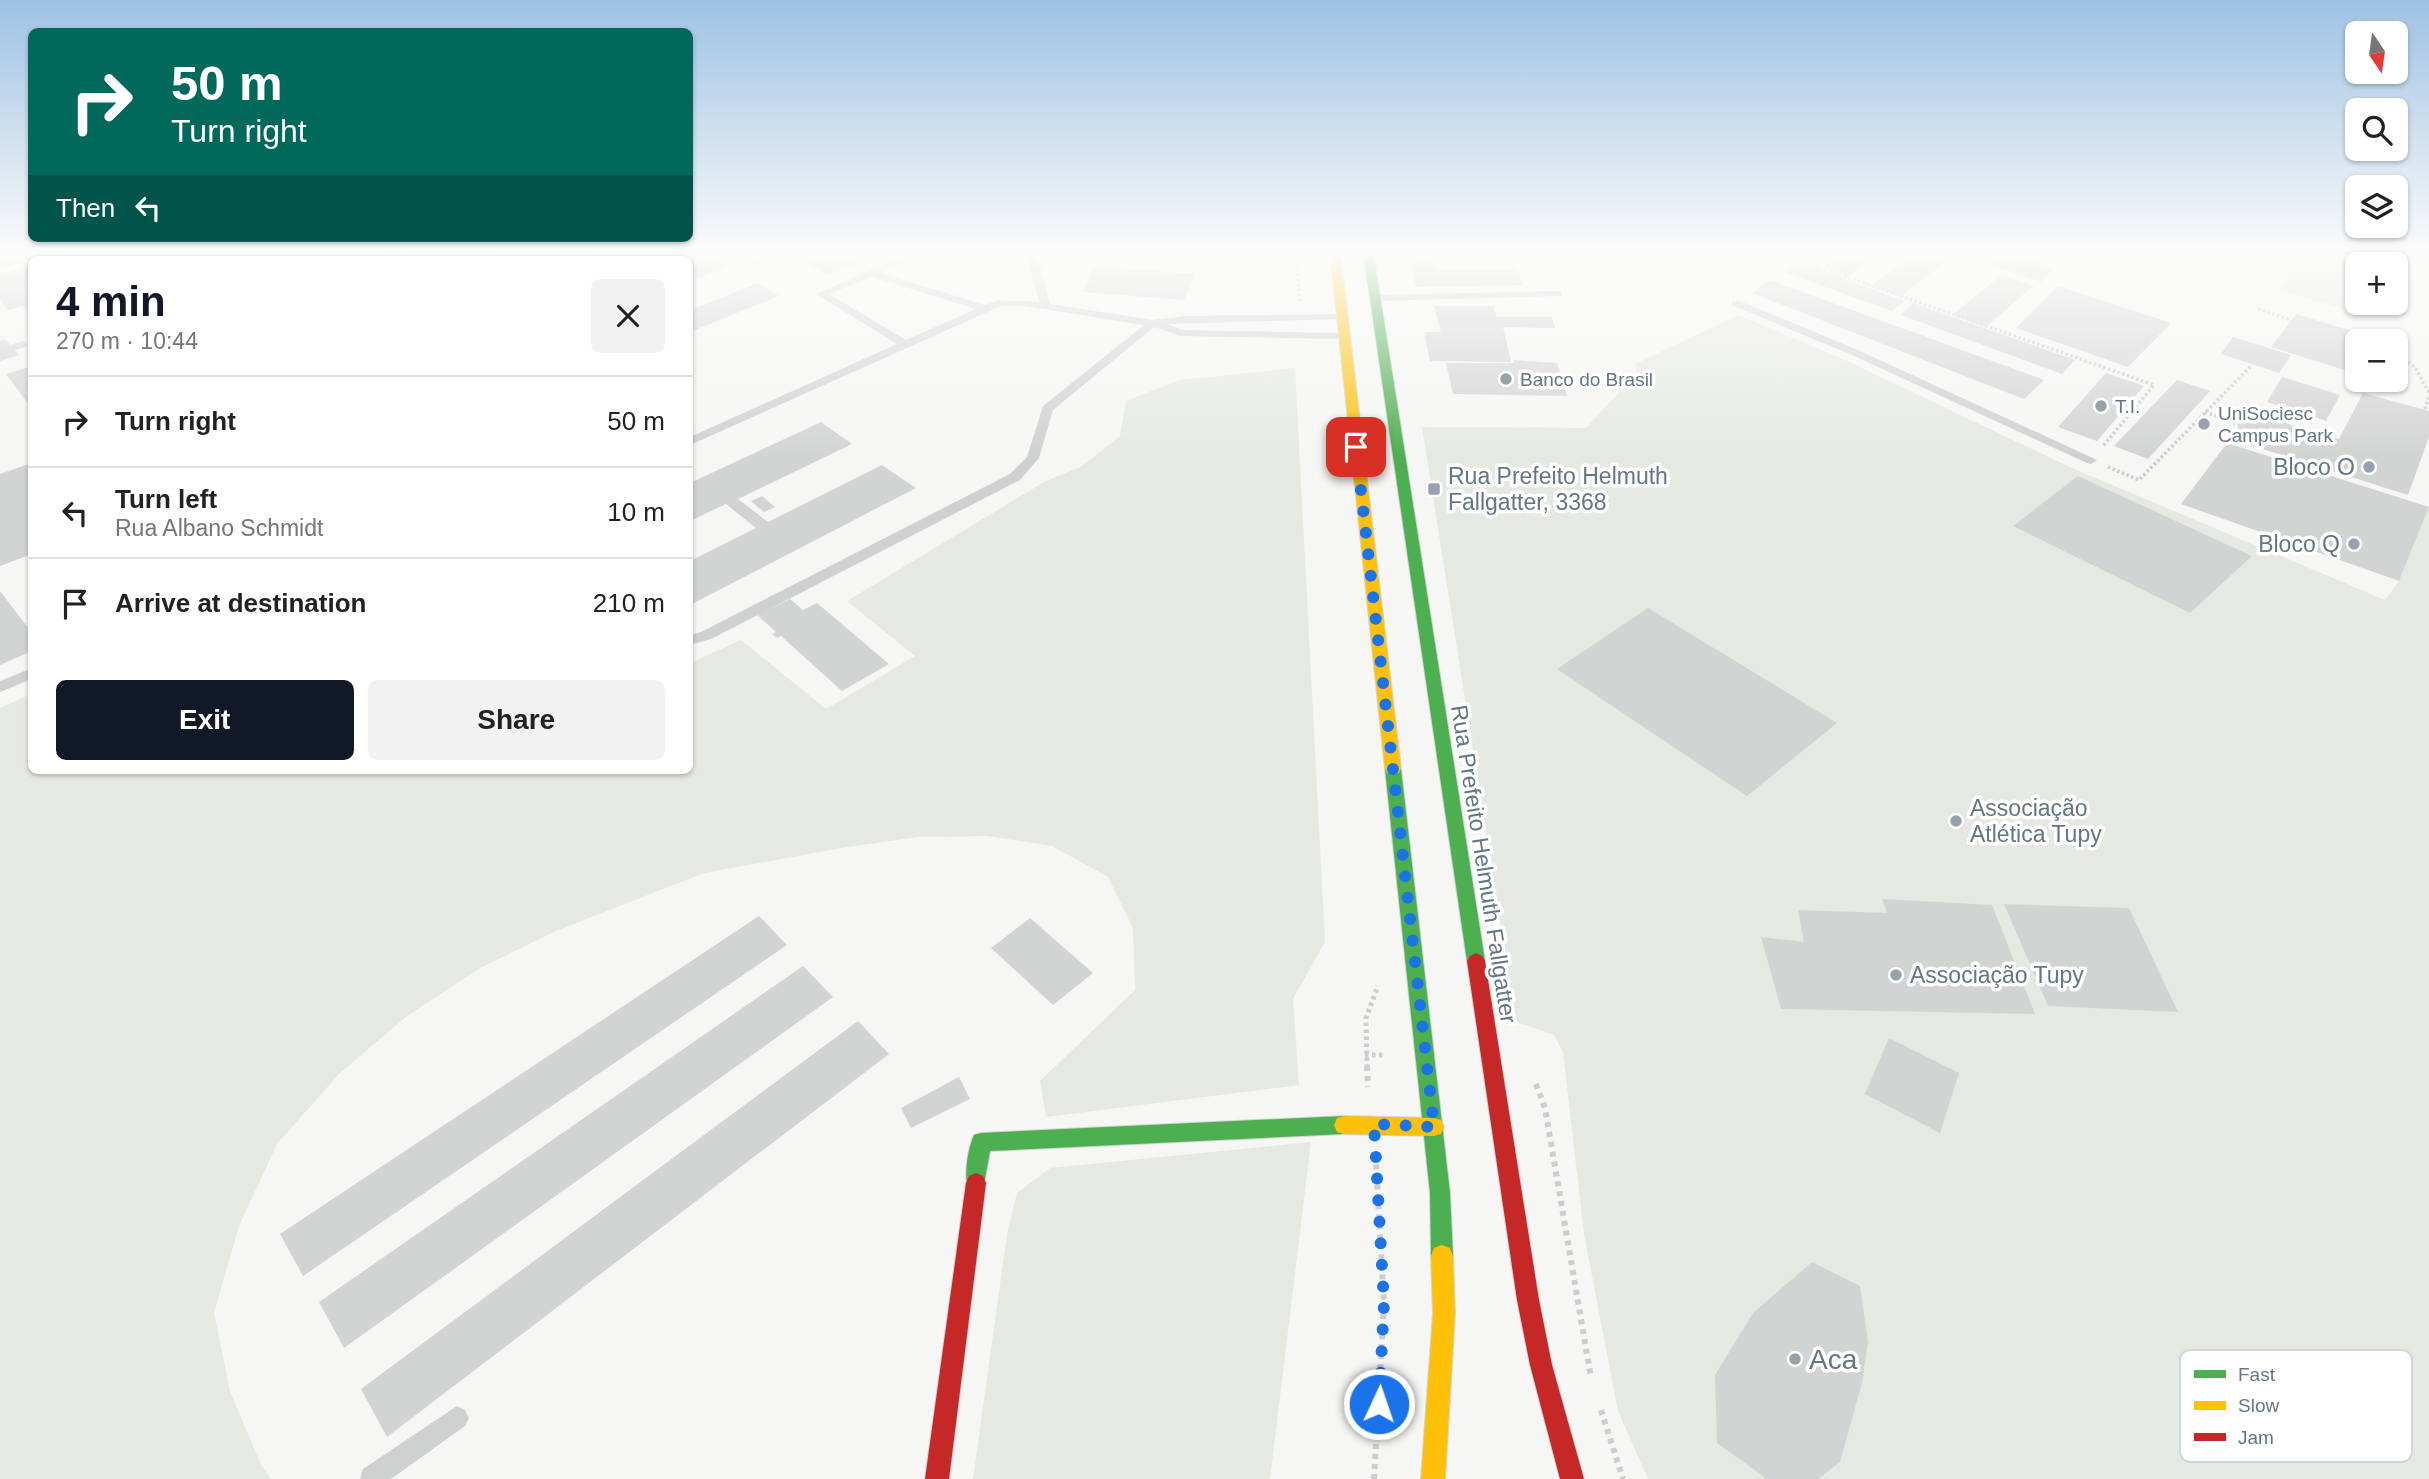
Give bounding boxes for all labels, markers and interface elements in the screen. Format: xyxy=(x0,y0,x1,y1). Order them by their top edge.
north arrow xyxy=(2345,21,2408,84)
map controls xyxy=(2345,21,2408,392)
icon: right xyxy=(56,56,147,147)
text: 50 m xyxy=(171,56,283,110)
button: search xyxy=(2345,98,2408,161)
text: Turn right xyxy=(171,113,307,149)
button: layers xyxy=(2345,175,2408,238)
icon: left xyxy=(129,189,167,227)
text: Then xyxy=(56,193,115,223)
button: + xyxy=(2345,252,2408,315)
text: 4 min xyxy=(56,278,166,325)
button: close xyxy=(591,279,665,353)
text: 270 m · 10:44 xyxy=(56,328,198,354)
button: − xyxy=(2345,329,2408,392)
place label: Banco do Brasil xyxy=(1520,369,1653,390)
marker: Banco do Brasil xyxy=(1498,371,1514,387)
place label: T.I. xyxy=(2115,396,2140,417)
marker: T.I. xyxy=(2093,398,2109,414)
icon: right xyxy=(56,403,94,441)
place label: UniSociesc Campus Park xyxy=(2218,403,2334,446)
text: Turn right xyxy=(115,406,236,436)
text: 50 m xyxy=(607,406,665,436)
marker: UniSociesc Campus Park xyxy=(2196,416,2212,432)
pin xyxy=(1326,417,1386,477)
icon: arrive xyxy=(1337,428,1375,466)
place label: Bloco O xyxy=(2273,454,2355,480)
marker: Bloco O xyxy=(2361,459,2377,475)
place label: Rua Prefeito Helmuth Fallgatter, 3368 xyxy=(1448,463,1668,515)
marker: Rua Prefeito Helmuth Fallgatter, 3368 xyxy=(1426,481,1442,497)
text: Turn left xyxy=(115,484,217,514)
icon: left xyxy=(56,494,94,532)
text: 10 m xyxy=(607,497,665,527)
text: Rua Albano Schmidt xyxy=(115,515,323,541)
place label: Bloco Q xyxy=(2258,531,2340,557)
marker: Bloco Q xyxy=(2346,536,2362,552)
icon: arrive xyxy=(56,585,94,623)
text: Arrive at destination xyxy=(115,588,366,618)
text: 210 m xyxy=(593,588,665,618)
button: Exit xyxy=(56,680,354,760)
button: Share xyxy=(368,680,665,760)
street label: Rua Prefeito Helmuth Fallgatter xyxy=(1446,703,1522,1025)
place label: Associação Atlética Tupy xyxy=(1970,795,2102,847)
marker: Associação Atlética Tupy xyxy=(1948,813,1964,829)
place label: Associação Tupy xyxy=(1910,962,2084,988)
marker: Associação Tupy xyxy=(1888,967,1904,983)
place label: Aca xyxy=(1809,1344,1858,1375)
legend xyxy=(2180,1350,2412,1462)
marker: Aca xyxy=(1787,1351,1803,1367)
text: Fast xyxy=(2238,1364,2276,1385)
position arrow xyxy=(1342,1367,1416,1441)
text: Slow xyxy=(2238,1395,2279,1416)
text: Jam xyxy=(2238,1427,2274,1448)

